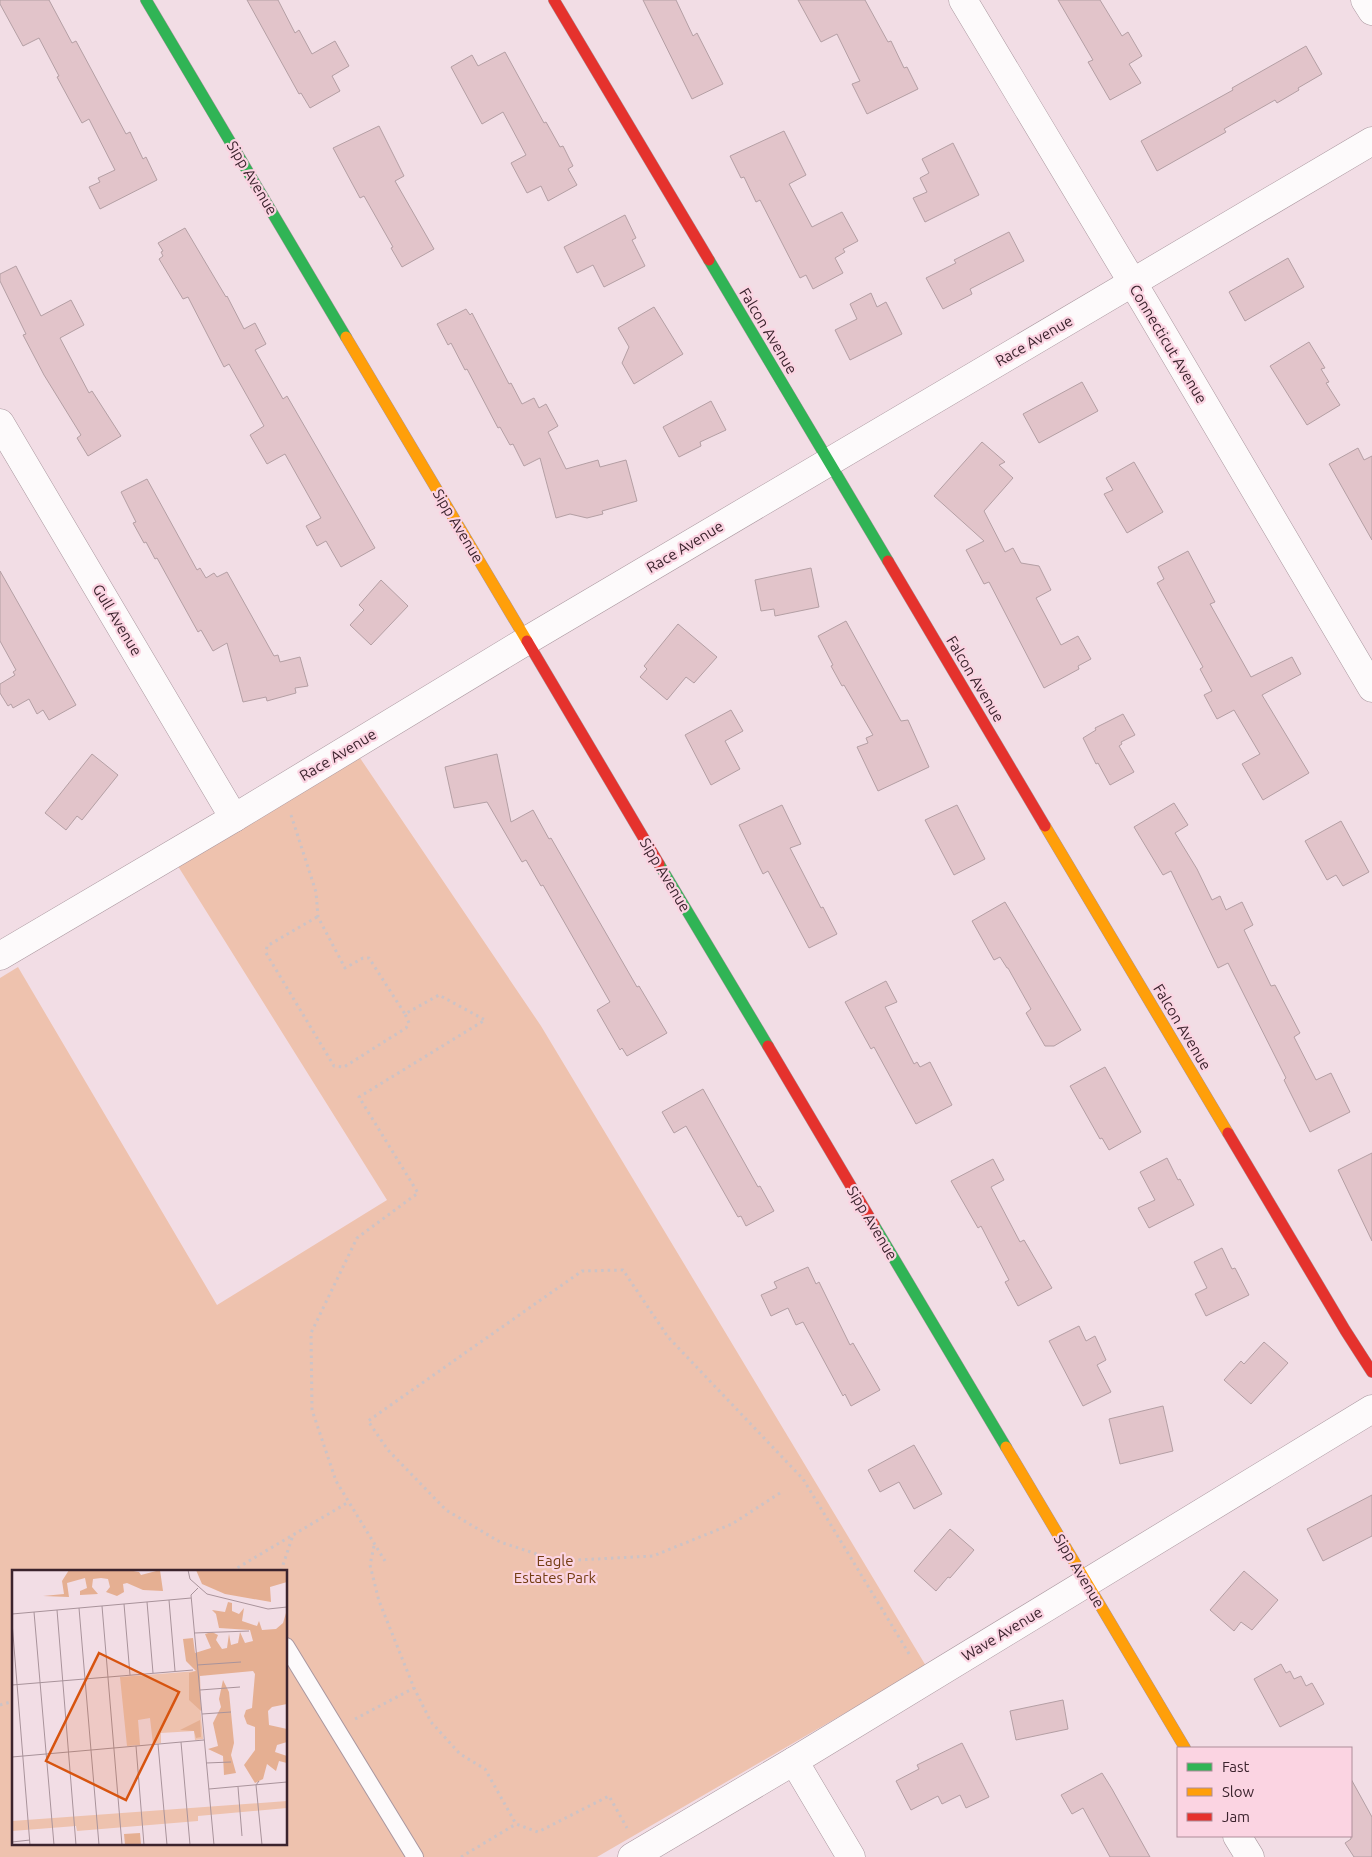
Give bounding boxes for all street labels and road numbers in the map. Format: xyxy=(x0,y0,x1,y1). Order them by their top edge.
street label: Sipp Avenue xyxy=(224,138,281,218)
street label: Connecticut Avenue xyxy=(1126,281,1211,406)
street label: Falcon Avenue xyxy=(736,285,801,377)
street label: Race Avenue xyxy=(992,312,1075,369)
street label: Sipp Avenue xyxy=(430,486,487,566)
street label: Race Avenue xyxy=(643,517,726,576)
street label: Gull Avenue xyxy=(89,581,145,659)
street label: Falcon Avenue xyxy=(943,633,1008,725)
street label: Race Avenue xyxy=(296,725,379,784)
street label: Sipp Avenue xyxy=(637,835,694,915)
street label: Falcon Avenue xyxy=(1150,981,1215,1073)
street label: Sipp Avenue xyxy=(844,1183,901,1263)
street label: Sipp Avenue xyxy=(1051,1531,1108,1611)
street label: Wave Avenue xyxy=(958,1603,1045,1664)

